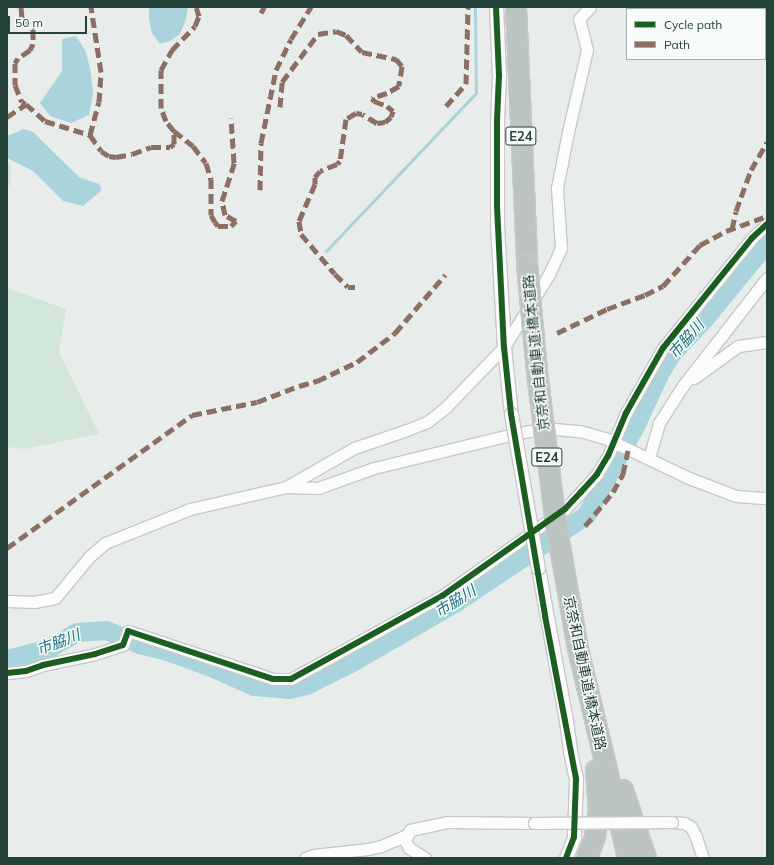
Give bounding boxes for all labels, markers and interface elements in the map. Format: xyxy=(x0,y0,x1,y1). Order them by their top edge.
scale bar xyxy=(10,8,89,34)
legend xyxy=(626,8,766,60)
text: 50 m xyxy=(15,15,43,30)
text: Cycle path xyxy=(664,17,722,32)
text: Path xyxy=(664,37,690,52)
road number: E24 xyxy=(505,125,537,147)
street label: 京奈和自動車道;橋本道路 xyxy=(519,274,553,432)
water label: 市脇川 xyxy=(664,316,708,362)
road number: E24 xyxy=(531,446,563,468)
water label: 市脇川 xyxy=(431,581,479,621)
street label: 京奈和自動車道;橋本道路 xyxy=(560,594,610,752)
water label: 市脇川 xyxy=(34,626,82,658)

